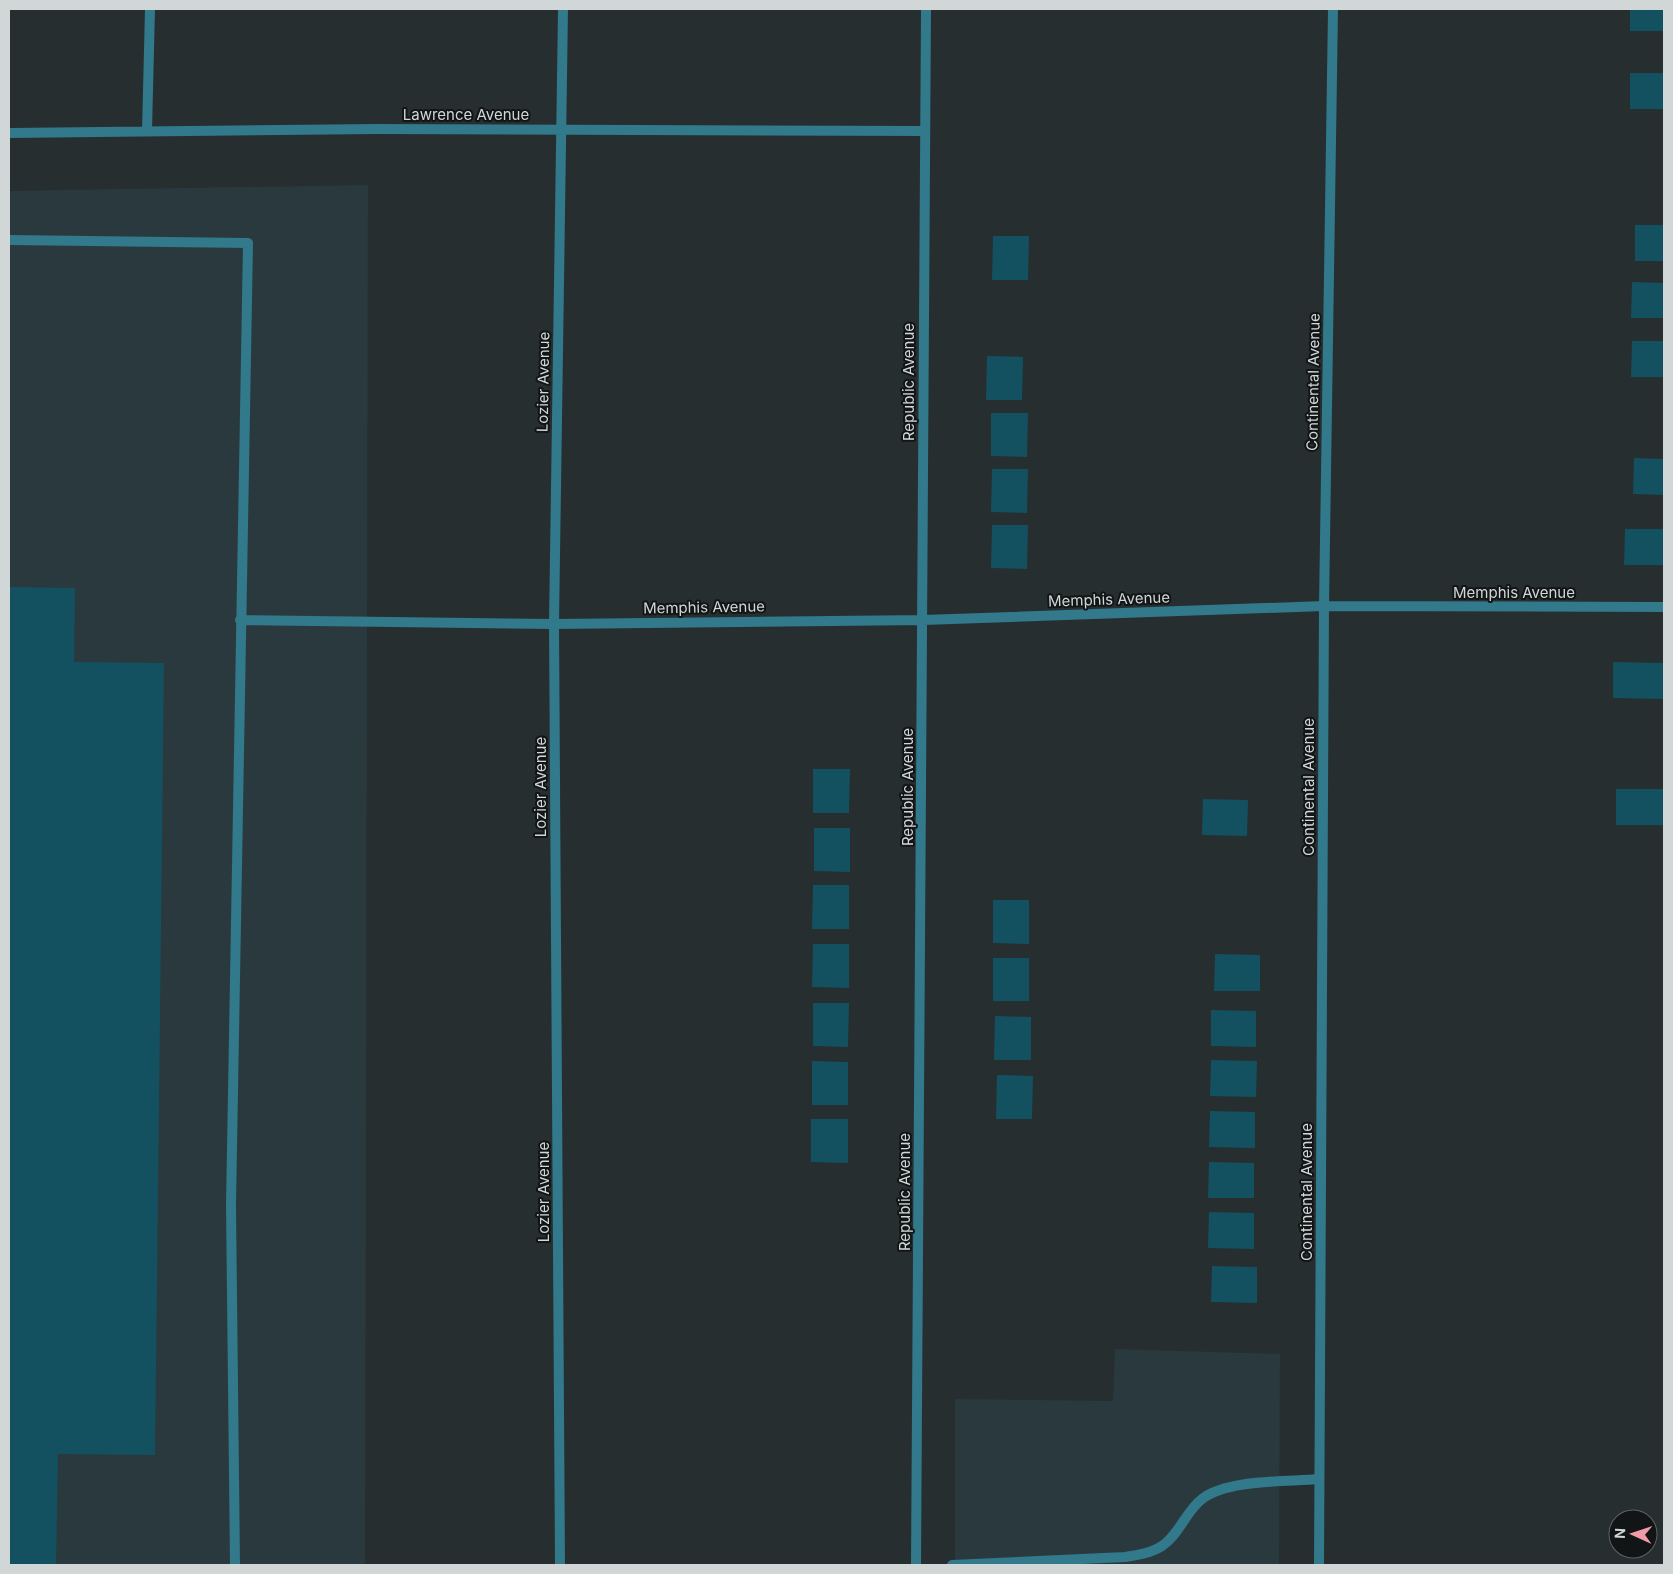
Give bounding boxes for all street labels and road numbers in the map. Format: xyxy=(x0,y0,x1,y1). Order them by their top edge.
street label: Lawrence Avenue xyxy=(403,105,529,124)
street label: Continental Avenue xyxy=(1302,313,1324,451)
street label: Republic Avenue xyxy=(899,323,918,441)
street label: Lozier Avenue xyxy=(533,332,553,432)
street label: Memphis Avenue xyxy=(1453,583,1575,602)
street label: Memphis Avenue xyxy=(1048,587,1170,611)
street label: Memphis Avenue xyxy=(643,596,765,618)
street label: Continental Avenue xyxy=(1299,718,1318,856)
street label: Republic Avenue xyxy=(898,728,917,846)
street label: Lozier Avenue xyxy=(531,737,550,837)
street label: Continental Avenue xyxy=(1297,1123,1316,1261)
street label: Republic Avenue xyxy=(895,1133,914,1251)
street label: Lozier Avenue xyxy=(534,1142,553,1242)

